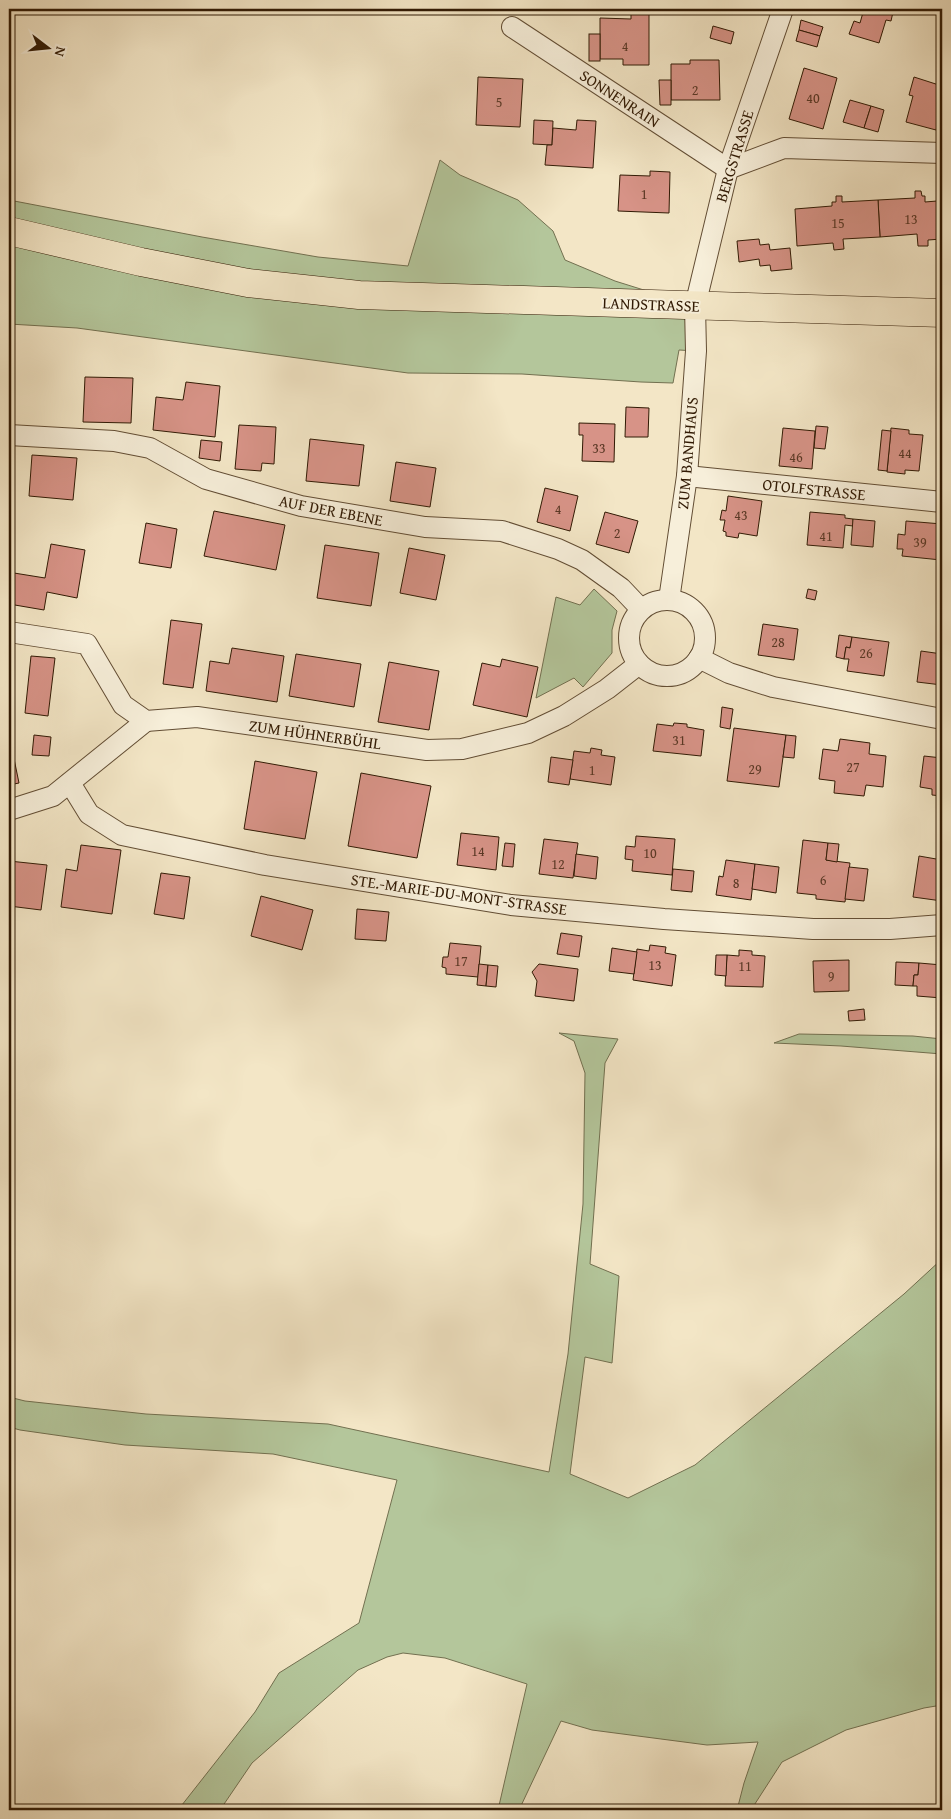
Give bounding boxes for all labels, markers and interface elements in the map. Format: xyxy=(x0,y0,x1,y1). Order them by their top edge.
north arrow xyxy=(22,22,72,72)
house number: 4 xyxy=(622,36,629,56)
text: N xyxy=(49,44,71,59)
street label: SONNENRAIN xyxy=(575,63,665,133)
house number: 2 xyxy=(692,80,698,100)
house number: 40 xyxy=(806,88,820,108)
house number: 5 xyxy=(496,92,502,112)
street label: BERGSTRASSE xyxy=(709,107,759,205)
house number: 1 xyxy=(641,184,647,204)
house number: 13 xyxy=(904,209,918,229)
house number: 15 xyxy=(831,213,845,233)
street label: LANDSTRASSE xyxy=(602,290,700,318)
street label: ZUM BANDHAUS xyxy=(670,396,704,510)
house number: 33 xyxy=(592,438,606,458)
house number: 44 xyxy=(898,443,912,463)
house number: 46 xyxy=(789,447,803,467)
street label: OTOLFSTRASSE xyxy=(761,472,867,506)
street label: AUF DER EBENE xyxy=(277,488,385,532)
house number: 4 xyxy=(555,499,562,519)
house number: 43 xyxy=(734,505,748,525)
house number: 2 xyxy=(614,523,620,543)
house number: 41 xyxy=(819,526,833,546)
house number: 39 xyxy=(913,532,927,552)
house number: 28 xyxy=(771,632,785,652)
house number: 26 xyxy=(859,643,873,663)
street label: ZUM HÜHNERBÜHL xyxy=(247,713,383,755)
house number: 31 xyxy=(672,730,686,750)
house number: 27 xyxy=(846,757,860,777)
house number: 29 xyxy=(748,759,762,779)
house number: 1 xyxy=(589,760,595,780)
house number: 14 xyxy=(471,841,485,861)
house number: 10 xyxy=(643,843,657,863)
house number: 12 xyxy=(551,854,565,874)
street label: STE.-MARIE-DU-MONT-STRASSE xyxy=(350,867,568,921)
house number: 6 xyxy=(820,870,827,890)
house number: 8 xyxy=(733,873,740,893)
house number: 17 xyxy=(454,951,468,971)
house number: 13 xyxy=(648,955,662,975)
house number: 11 xyxy=(738,956,752,976)
house number: 9 xyxy=(828,966,835,986)

